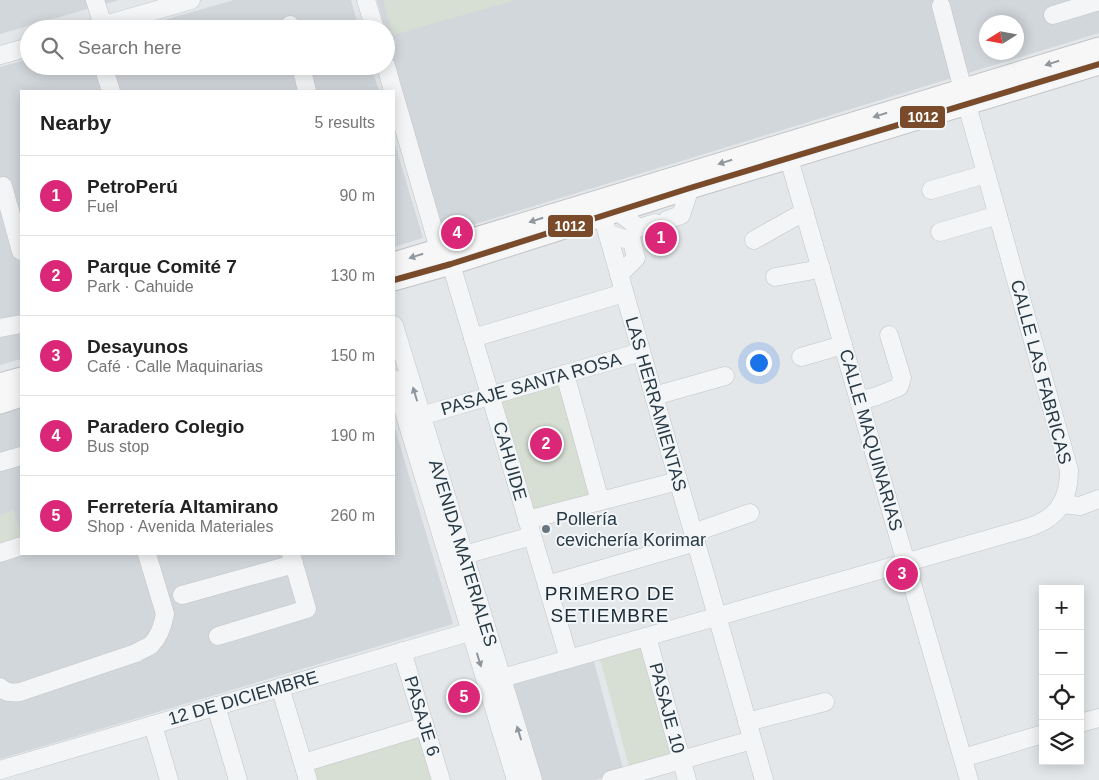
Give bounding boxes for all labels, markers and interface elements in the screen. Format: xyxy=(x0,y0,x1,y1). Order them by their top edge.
north arrow xyxy=(979,15,1024,60)
search box xyxy=(20,20,395,75)
icon: search xyxy=(38,34,66,62)
text: Search here xyxy=(78,37,182,58)
one-way arrow xyxy=(1045,59,1060,67)
line badge: 1012 xyxy=(899,105,946,129)
text: 1012 xyxy=(907,109,939,125)
text: Nearby xyxy=(40,111,111,134)
one-way arrow xyxy=(873,111,888,119)
text: 5 results xyxy=(315,114,375,131)
one-way arrow xyxy=(717,158,732,166)
text: PetroPerú xyxy=(87,176,178,197)
text: 1 xyxy=(52,187,60,204)
text: 90 m xyxy=(339,187,375,204)
text: Fuel xyxy=(87,198,118,215)
pin: 4 xyxy=(441,214,473,252)
line badge: 1012 xyxy=(547,214,594,238)
one-way arrow xyxy=(528,216,543,224)
text: 1012 xyxy=(554,218,586,234)
pin: 1 xyxy=(645,219,677,257)
one-way arrow xyxy=(409,253,424,261)
text: Parque Comité 7 xyxy=(87,256,237,277)
text: 2 xyxy=(52,267,60,284)
text: 130 m xyxy=(331,267,375,284)
text: Park · Cahuide xyxy=(87,278,194,295)
street label: CALLE LAS FABRICAS xyxy=(1007,278,1075,466)
street label: LAS HERRAMIENTAS xyxy=(621,314,691,494)
text: Desayunos xyxy=(87,336,188,357)
text: 3 xyxy=(52,347,60,364)
text: 150 m xyxy=(331,347,375,364)
street label: CALLE MAQUINARIAS xyxy=(835,347,907,533)
street label: PASAJE SANTA ROSA xyxy=(439,349,623,419)
your location xyxy=(746,350,772,376)
text: Café · Calle Maquinarias xyxy=(87,358,263,375)
one-way arrow xyxy=(410,386,418,401)
text: Paradero Colegio xyxy=(87,416,244,437)
street label: CAHUIDE xyxy=(489,419,531,503)
pin: 2 xyxy=(530,425,562,463)
text: 4 xyxy=(52,427,60,444)
text: 190 m xyxy=(331,427,375,444)
text: Bus stop xyxy=(87,438,149,455)
street label: AVENIDA MATERIALES xyxy=(425,457,501,649)
text: Ferretería Altamirano xyxy=(87,496,278,517)
text: 5 xyxy=(52,507,60,524)
text: 260 m xyxy=(331,507,375,524)
place label: Pollería cevichería Korimar xyxy=(556,509,706,550)
text: Shop · Avenida Materiales xyxy=(87,518,273,535)
marker: Pollería cevichería Korimar xyxy=(540,523,552,535)
pin: 3 xyxy=(886,555,918,593)
district label: PRIMERO DE SETIEMBRE xyxy=(545,583,675,626)
map controls xyxy=(1039,585,1084,765)
button: + xyxy=(1039,585,1084,630)
button: − xyxy=(1039,630,1084,675)
one-way arrow xyxy=(476,653,484,668)
street label: PASAJE 10 xyxy=(645,661,689,755)
street label: 12 DE DICIEMBRE xyxy=(166,667,320,729)
street label: PASAJE 6 xyxy=(400,674,444,758)
button: locate xyxy=(1039,675,1084,720)
pin: 5 xyxy=(448,678,480,716)
button: layers xyxy=(1039,720,1084,765)
one-way arrow xyxy=(514,726,522,741)

